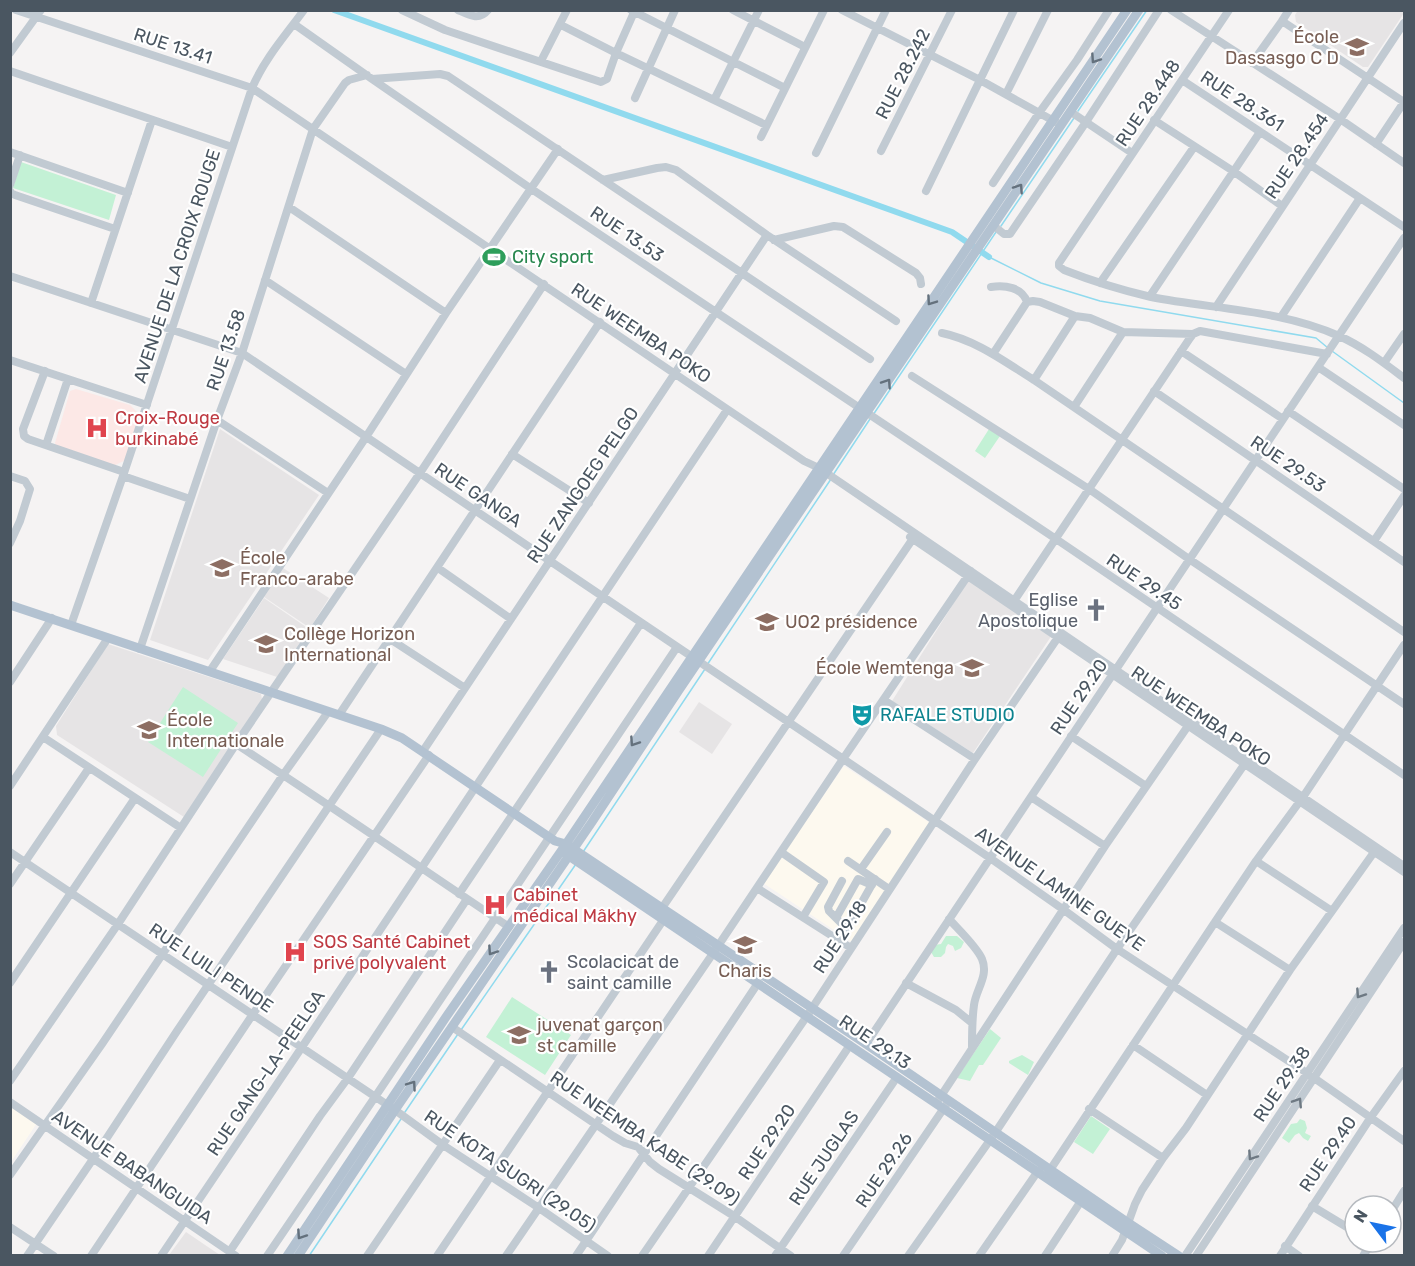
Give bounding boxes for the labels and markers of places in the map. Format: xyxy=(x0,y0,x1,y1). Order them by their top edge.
place label: École Dassasgo C D xyxy=(1225,26,1339,69)
school or university icon: École Dassasgo C D xyxy=(1344,34,1370,60)
sports icon: City sport xyxy=(481,244,507,270)
place label: City sport xyxy=(512,246,593,268)
place label: Croix-Rouge burkinabé xyxy=(115,407,220,450)
hospital icon: Croix-Rouge burkinabé xyxy=(84,415,110,441)
place label: École Franco-arabe xyxy=(240,547,354,590)
school or university icon: École Franco-arabe xyxy=(209,555,235,581)
place label: Eglise Apostolique xyxy=(978,589,1078,632)
church icon: Eglise Apostolique xyxy=(1083,597,1109,623)
school or university icon: UO2 présidence xyxy=(754,609,780,635)
place label: UO2 présidence xyxy=(785,611,918,633)
place label: Collège Horizon International xyxy=(284,623,415,666)
school or university icon: Collège Horizon International xyxy=(253,631,279,657)
school or university icon: École Wemtenga xyxy=(959,655,985,681)
place label: École Wemtenga xyxy=(816,657,954,679)
theatre icon: RAFALE STUDIO xyxy=(849,702,875,728)
place label: RAFALE STUDIO xyxy=(880,704,1015,726)
place label: École Internationale xyxy=(167,709,284,752)
school or university icon: École Internationale xyxy=(136,717,162,743)
place label: Cabinet médical Mâkhy xyxy=(513,884,637,927)
hospital icon: Cabinet médical Mâkhy xyxy=(482,892,508,918)
place label: SOS Santé Cabinet privé polyvalent xyxy=(313,931,470,974)
school or university icon: Charis xyxy=(732,932,758,958)
hospital icon: SOS Santé Cabinet privé polyvalent xyxy=(282,939,308,965)
place label: Scolacicat de saint camille xyxy=(567,951,679,994)
church icon: Scolacicat de saint camille xyxy=(536,959,562,985)
place label: Charis xyxy=(718,960,772,982)
place label: juvenat garçon st camille xyxy=(536,1014,663,1057)
school or university icon: juvenat garçon st camille xyxy=(506,1022,532,1048)

